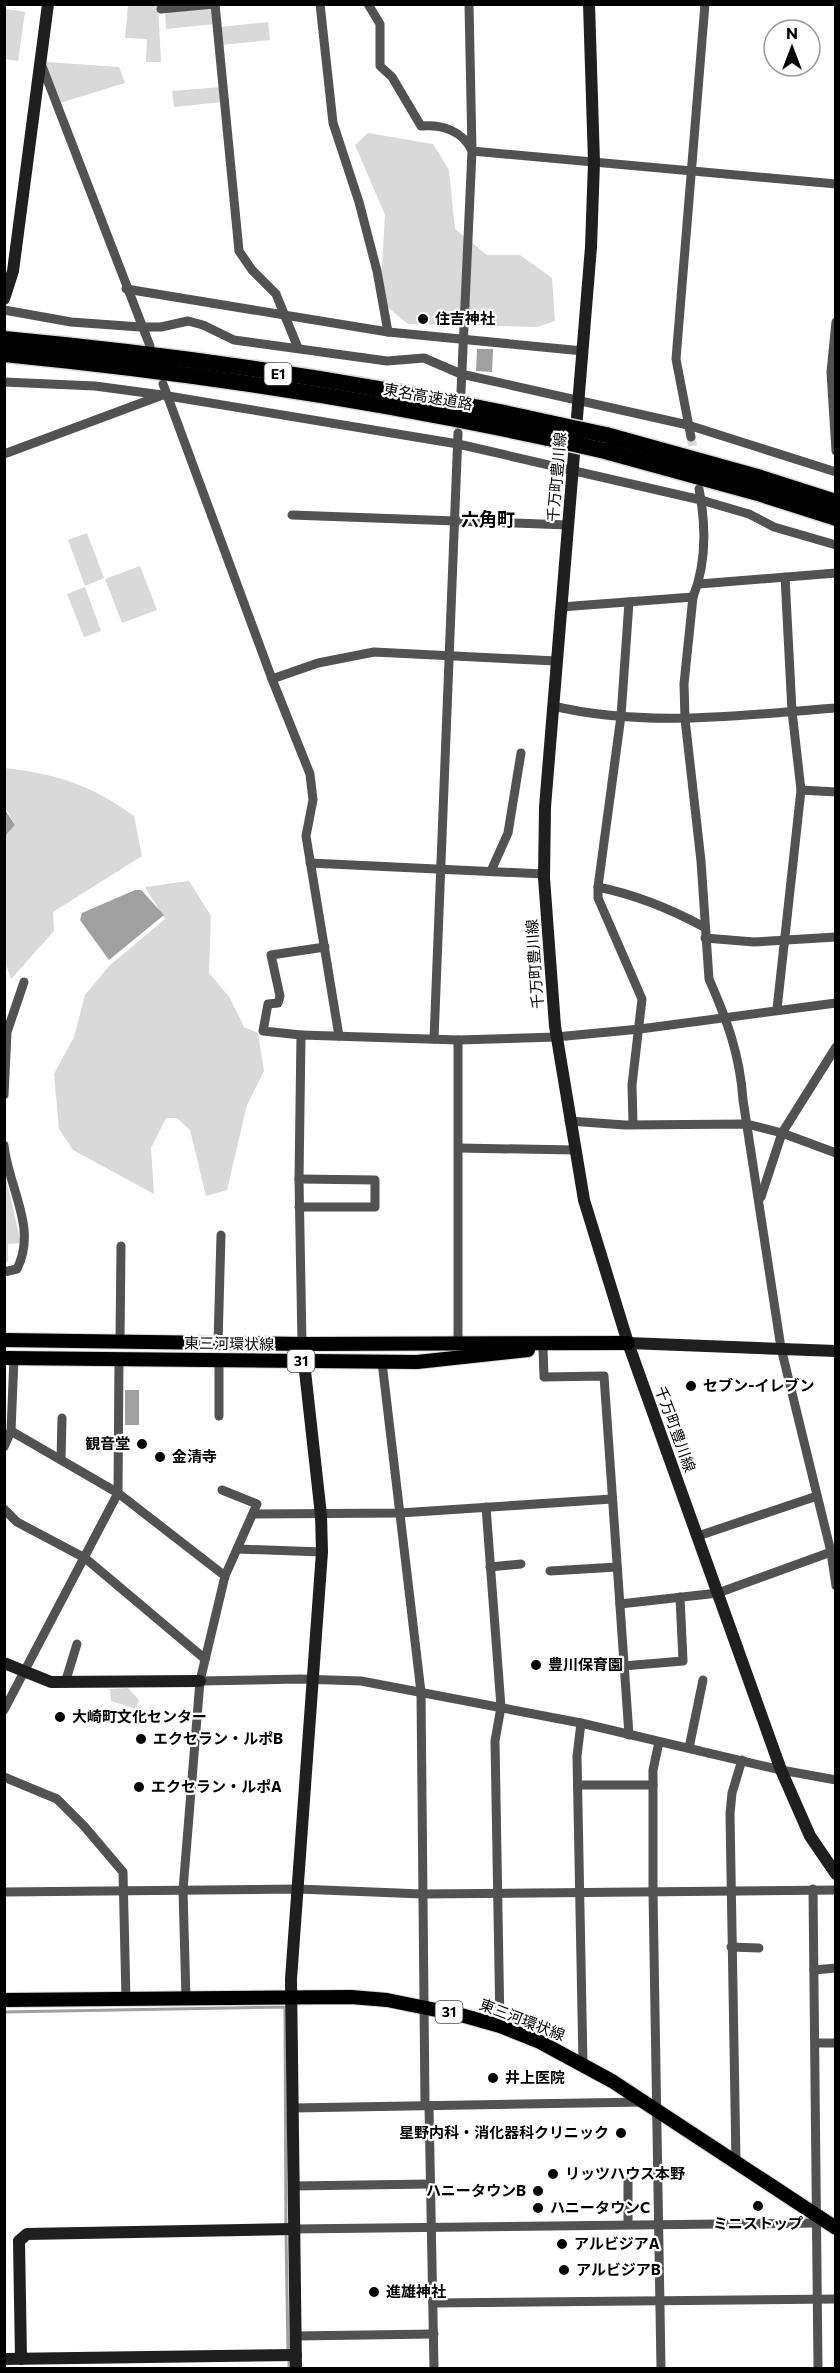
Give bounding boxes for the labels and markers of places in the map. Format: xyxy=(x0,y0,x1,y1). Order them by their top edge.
place label: 住吉神社 xyxy=(435,309,495,327)
marker: 住吉神社 xyxy=(416,312,430,326)
place label: セブン-イレブン xyxy=(703,1376,814,1394)
marker: セブン-イレブン xyxy=(684,1379,698,1393)
place label: 観音堂 xyxy=(85,1434,130,1452)
marker: 観音堂 xyxy=(135,1437,149,1451)
place label: 金清寺 xyxy=(172,1447,217,1465)
marker: 金清寺 xyxy=(153,1450,167,1464)
place label: 豊川保育園 xyxy=(548,1655,623,1673)
marker: 豊川保育園 xyxy=(529,1658,543,1672)
place label: 大崎町文化センター xyxy=(72,1707,207,1725)
marker: 大崎町文化センター xyxy=(53,1710,67,1724)
place label: エクセラン・ルポB xyxy=(153,1729,283,1747)
marker: エクセラン・ルポB xyxy=(134,1732,148,1746)
place label: エクセラン・ルポA xyxy=(151,1777,282,1795)
marker: エクセラン・ルポA xyxy=(132,1780,146,1794)
place label: 井上医院 xyxy=(505,2068,565,2086)
marker: 井上医院 xyxy=(486,2071,500,2085)
place label: 星野内科・消化器科クリニック xyxy=(399,2123,609,2141)
marker: 星野内科・消化器科クリニック xyxy=(614,2126,628,2140)
place label: リッツハウス本野 xyxy=(565,2164,685,2182)
marker: リッツハウス本野 xyxy=(546,2167,560,2181)
place label: ハニータウンB xyxy=(426,2181,526,2199)
marker: ハニータウンB xyxy=(531,2184,545,2198)
place label: ハニータウンC xyxy=(550,2198,650,2216)
marker: ミニストップ xyxy=(751,2199,765,2213)
marker: ハニータウンC xyxy=(531,2201,545,2215)
place label: ミニストップ xyxy=(713,2214,803,2232)
place label: アルビジアA xyxy=(574,2234,660,2252)
marker: アルビジアA xyxy=(555,2237,569,2251)
place label: アルビジアB xyxy=(576,2260,661,2278)
marker: アルビジアB xyxy=(557,2263,571,2277)
place label: 進雄神社 xyxy=(386,2282,446,2300)
marker: 進雄神社 xyxy=(367,2285,381,2299)

